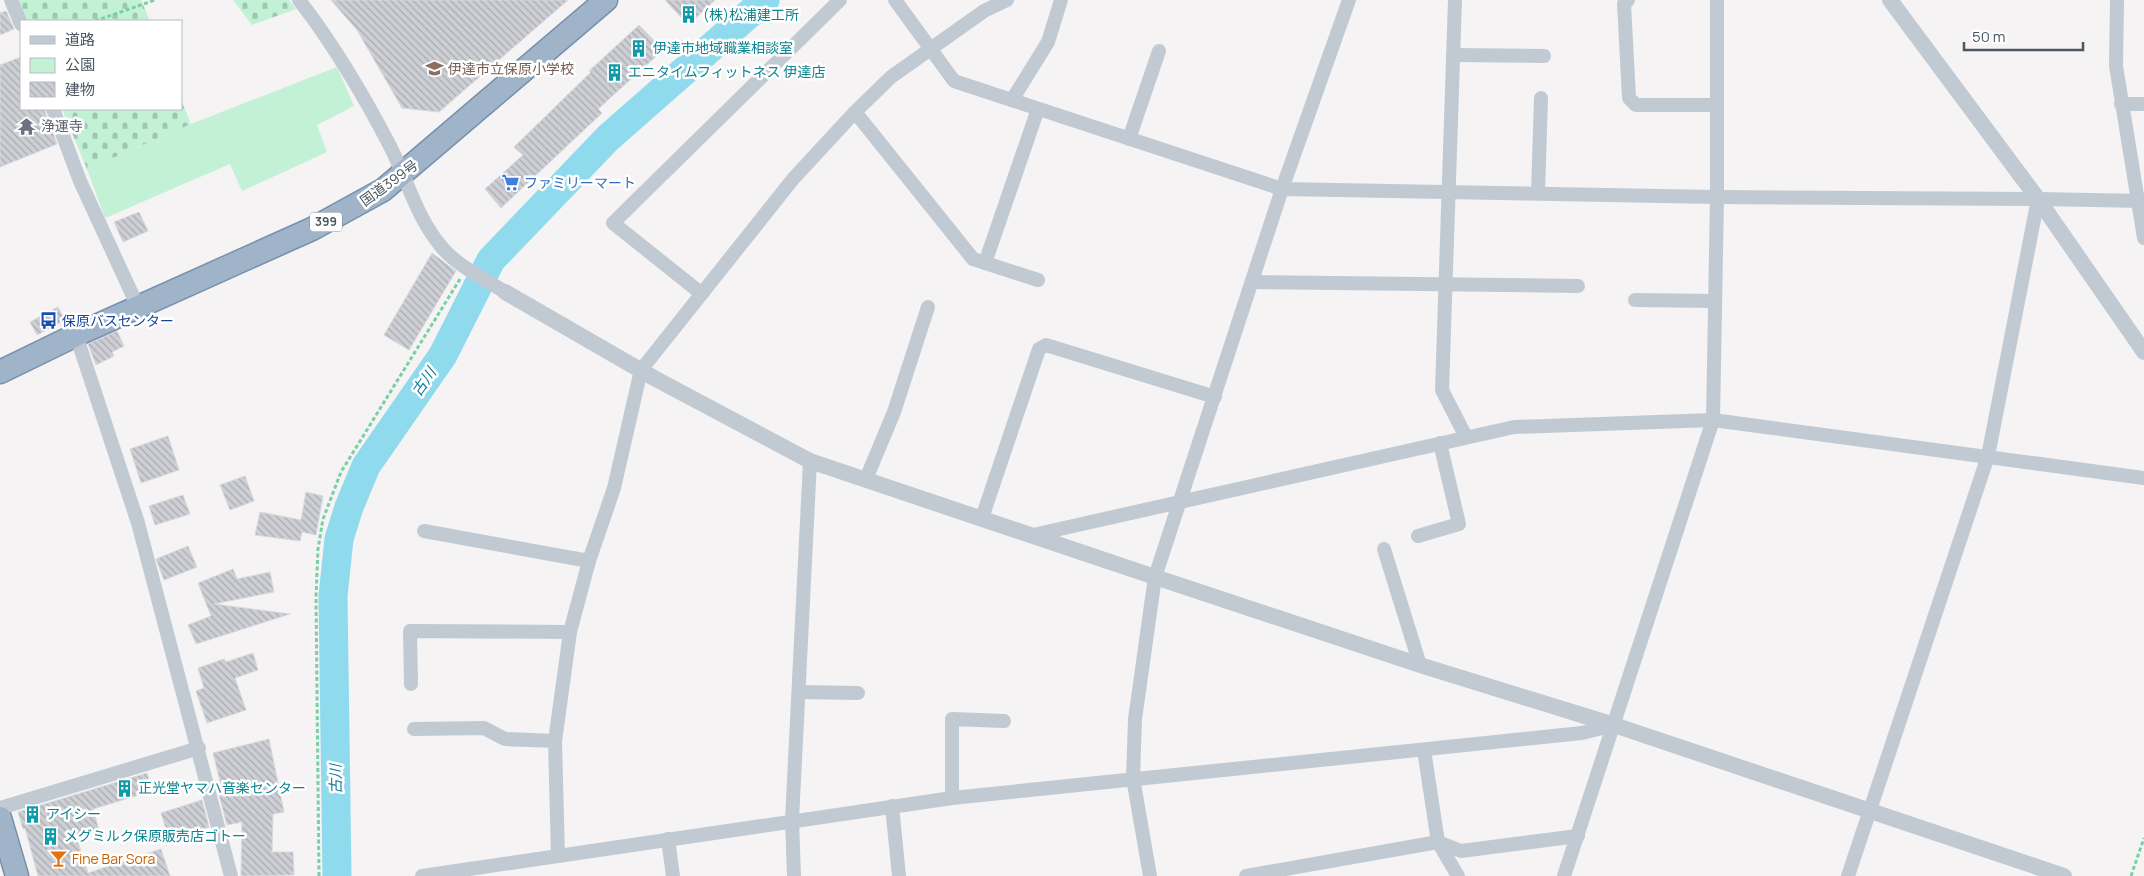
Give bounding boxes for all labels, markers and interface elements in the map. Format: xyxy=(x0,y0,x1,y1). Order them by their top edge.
building icon: (株)松浦建工所 xyxy=(679,5,699,25)
place label: (株)松浦建工所 xyxy=(703,5,799,24)
legend xyxy=(20,20,182,110)
scale bar xyxy=(1964,20,2083,52)
text: 50 m xyxy=(1972,26,2006,47)
text: 道路 xyxy=(65,29,95,50)
building icon: 伊達市地域職業相談室 xyxy=(629,38,649,58)
place label: 伊達市地域職業相談室 xyxy=(653,38,793,57)
text: 公園 xyxy=(65,54,95,75)
school or university icon: 伊達市立保原小学校 xyxy=(424,59,444,79)
place label: 伊達市立保原小学校 xyxy=(448,59,574,78)
building icon: エニタイムフィットネス 伊達店 xyxy=(604,62,624,82)
place label: エニタイムフィットネス 伊達店 xyxy=(628,62,825,81)
text: 建物 xyxy=(65,79,95,100)
temple icon: 浄運寺 xyxy=(17,116,37,136)
place label: 浄運寺 xyxy=(41,116,83,135)
street label: 国道399号 xyxy=(356,155,421,210)
supermarket icon: ファミリーマート xyxy=(500,173,520,193)
place label: ファミリーマート xyxy=(524,173,636,192)
road number: 399 xyxy=(310,212,342,232)
bus stop icon: 保原バスセンター xyxy=(38,311,58,331)
place label: 保原バスセンター xyxy=(62,311,174,330)
water label: 古川 xyxy=(406,362,442,400)
water label: 古川 xyxy=(325,762,346,794)
building icon: 正光堂ヤマハ音楽センター xyxy=(114,778,134,798)
place label: 正光堂ヤマハ音楽センター xyxy=(138,778,306,797)
building icon: アイシー xyxy=(22,804,42,824)
place label: アイシー xyxy=(46,804,101,823)
building icon: メグミルク保原販売店ゴトー xyxy=(40,826,60,846)
place label: メグミルク保原販売店ゴトー xyxy=(64,826,246,845)
bar icon: Fine Bar Sora xyxy=(48,849,68,869)
place label: Fine Bar Sora xyxy=(72,849,155,868)

